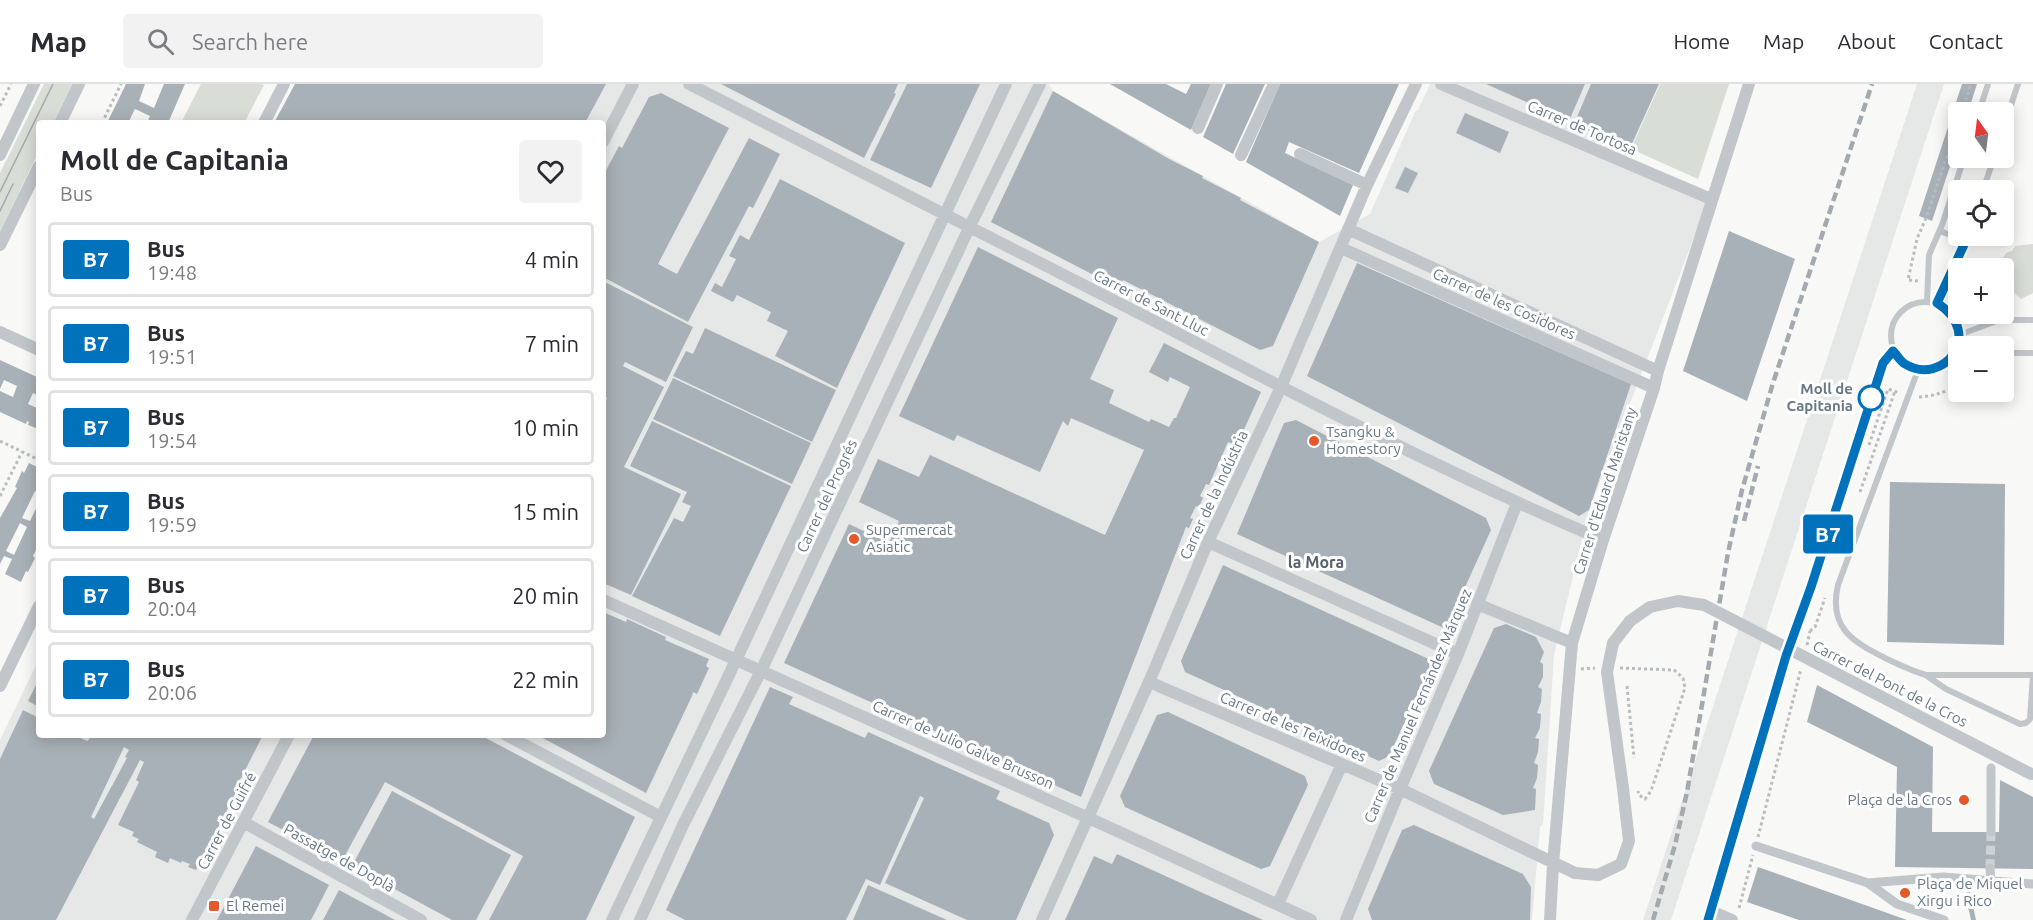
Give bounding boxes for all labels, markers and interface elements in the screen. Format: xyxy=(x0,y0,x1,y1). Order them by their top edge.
search box xyxy=(123,14,543,68)
icon: search xyxy=(144,25,177,58)
text: Map xyxy=(30,26,87,57)
text: Search here xyxy=(192,29,308,54)
text: Home xyxy=(1673,29,1730,53)
text: Map xyxy=(1763,29,1804,53)
text: About xyxy=(1837,29,1896,53)
text: Contact xyxy=(1929,29,2003,53)
street label: Carrer de Tortosa xyxy=(1525,97,1639,158)
north arrow xyxy=(1948,102,2014,168)
map controls xyxy=(1948,102,2014,402)
button: heart xyxy=(519,140,582,203)
text: Moll de Capitania xyxy=(60,144,289,175)
button: locate xyxy=(1948,180,2014,246)
text: Bus xyxy=(60,182,93,205)
text: Bus xyxy=(147,236,185,261)
text: B7 xyxy=(83,247,109,271)
text: 4 min xyxy=(525,247,579,272)
button: + xyxy=(1948,258,2014,324)
text: 19:48 xyxy=(147,261,197,284)
street label: Carrer de les Cosidores xyxy=(1430,264,1578,343)
street label: Carrer de Sant Lluc xyxy=(1091,266,1212,339)
text: Bus xyxy=(147,320,185,345)
text: B7 xyxy=(83,331,109,355)
text: 7 min xyxy=(525,331,579,356)
button: − xyxy=(1948,336,2014,402)
text: 19:51 xyxy=(147,345,197,368)
place label: Moll de Capitania xyxy=(1787,380,1853,414)
marker: Moll de Capitania xyxy=(1858,385,1884,411)
text: Bus xyxy=(147,404,185,429)
street label: Carrer d'Eduard Maristany xyxy=(1569,405,1640,577)
text: B7 xyxy=(83,415,109,439)
text: 10 min xyxy=(512,415,579,440)
place label: Tsangku & Homestory xyxy=(1326,423,1401,457)
street label: Carrer de la Indústria xyxy=(1176,428,1251,562)
text: 19:54 xyxy=(147,429,197,452)
marker: Tsangku & Homestory xyxy=(1307,434,1321,448)
street label: Carrer del Progrés xyxy=(793,437,860,555)
text: Bus xyxy=(147,488,185,513)
text: B7 xyxy=(83,499,109,523)
text: 15 min xyxy=(512,499,579,524)
text: 19:59 xyxy=(147,513,197,536)
line badge: B7 xyxy=(1801,514,1855,554)
place label: Supermercat Asiatic xyxy=(866,521,953,555)
text: B7 xyxy=(1815,522,1841,546)
marker: Supermercat Asiatic xyxy=(847,532,861,546)
district label: la Mora xyxy=(1288,553,1344,571)
text: Bus xyxy=(147,572,185,597)
text: B7 xyxy=(83,583,109,607)
text: 20 min xyxy=(512,583,579,608)
street label: Carrer de Manuel Fernández Márquez xyxy=(1360,586,1475,825)
text: 20:04 xyxy=(147,597,197,620)
street label: Carrer del Pont de la Cros xyxy=(1810,637,1970,730)
text: Bus xyxy=(147,656,185,681)
text: B7 xyxy=(83,667,109,691)
text: 22 min xyxy=(512,667,579,692)
text: 20:06 xyxy=(147,681,197,704)
street label: Carrer de les Teixidores xyxy=(1218,688,1369,765)
street label: Carrer de Julio Galve Brusson xyxy=(870,697,1056,792)
street label: Carrer de Guifré xyxy=(194,769,259,872)
place label: Plaça de la Cros xyxy=(1848,791,1952,808)
marker: Plaça de la Cros xyxy=(1957,793,1971,807)
street label: Passatge de Doplà xyxy=(281,820,397,895)
place label: Plaça de Miquel Xirgu i Rico xyxy=(1917,875,2023,909)
marker: Plaça de Miquel Xirgu i Rico xyxy=(1898,886,1912,900)
place label: El Remei xyxy=(226,897,284,914)
marker: El Remei xyxy=(207,899,221,913)

